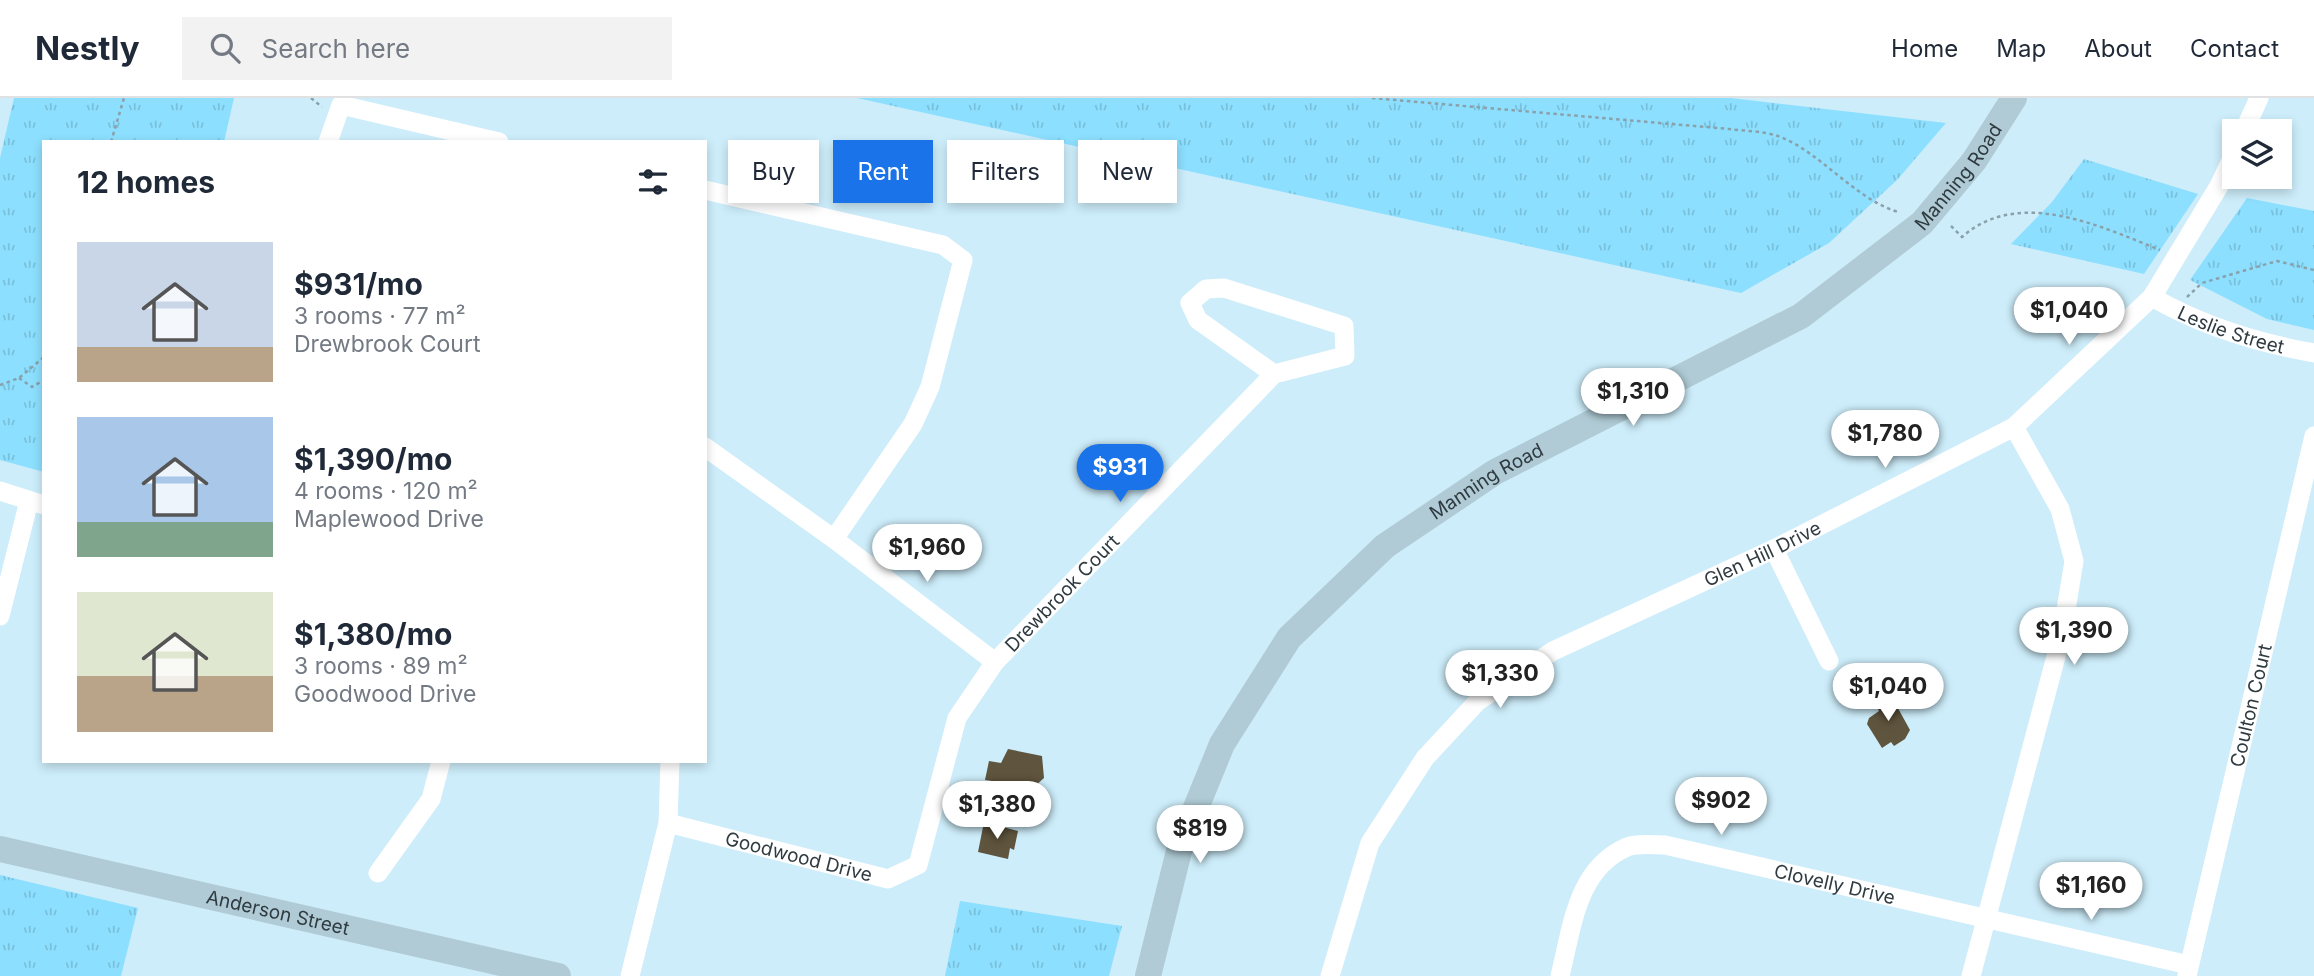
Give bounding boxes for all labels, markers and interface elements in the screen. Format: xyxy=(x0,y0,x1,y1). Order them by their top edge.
search box xyxy=(182,17,672,80)
text: Nestly xyxy=(35,28,140,68)
icon: search xyxy=(206,29,244,67)
text: Search here xyxy=(262,33,410,64)
text: Home xyxy=(1891,34,1958,63)
text: Map xyxy=(1996,34,2046,63)
text: About xyxy=(2084,34,2152,63)
text: Contact xyxy=(2190,34,2279,63)
street label: Manning Road xyxy=(1910,119,2006,235)
map controls xyxy=(2222,119,2292,189)
button: layers xyxy=(2222,119,2292,189)
chip: Buy xyxy=(728,140,819,203)
chip: Rent xyxy=(833,140,933,203)
chip: Filters xyxy=(947,140,1064,203)
chip: New xyxy=(1078,140,1177,203)
icon: filters xyxy=(634,163,672,201)
text: 12 homes xyxy=(77,164,215,200)
text: $931/mo xyxy=(294,266,423,302)
icon: home xyxy=(133,270,217,354)
pin: $1,040 xyxy=(2012,288,2126,347)
text: $1,040 xyxy=(2030,296,2108,324)
street label: Leslie Street xyxy=(2174,301,2287,358)
text: 3 rooms · 77 m² xyxy=(294,302,466,330)
text: Drewbrook Court xyxy=(294,330,480,358)
pin: $1,310 xyxy=(1576,368,1690,428)
text: $1,310 xyxy=(1597,377,1669,405)
pin: $1,780 xyxy=(1828,410,1942,470)
text: $1,780 xyxy=(1847,419,1923,447)
street label: Manning Road xyxy=(1425,438,1547,524)
text: $1,390/mo xyxy=(294,441,452,477)
pin: $931 xyxy=(1079,444,1161,504)
icon: home xyxy=(133,445,217,529)
text: $931 xyxy=(1093,453,1147,481)
text: 4 rooms · 120 m² xyxy=(294,477,478,505)
text: Maplewood Drive xyxy=(294,505,484,533)
street label: Glen Hill Drive xyxy=(1700,516,1825,591)
pin: $1,960 xyxy=(870,524,984,584)
street label: Drewbrook Court xyxy=(1000,530,1124,656)
text: $1,960 xyxy=(888,533,966,561)
pin: $1,390 xyxy=(2017,608,2131,667)
text: $1,380/mo xyxy=(294,616,452,652)
text: $1,390 xyxy=(2035,616,2113,644)
icon: home xyxy=(133,620,217,704)
street label: Coulton Court xyxy=(2225,642,2276,769)
pin: $1,330 xyxy=(1443,650,1557,710)
text: 3 rooms · 89 m² xyxy=(294,652,468,680)
text: $1,330 xyxy=(1461,659,1539,687)
pin: $1,040 xyxy=(1831,664,1945,723)
text: $1,040 xyxy=(1849,672,1927,700)
text: Goodwood Drive xyxy=(294,680,476,708)
pin: $902 xyxy=(1680,778,1762,837)
pin: $1,380 xyxy=(940,782,1054,841)
text: $902 xyxy=(1691,786,1751,814)
text: $1,380 xyxy=(958,790,1036,818)
pin: $819 xyxy=(1159,806,1241,865)
text: $819 xyxy=(1173,814,1227,842)
street label: Goodwood Drive xyxy=(723,827,875,886)
street label: Clovelly Drive xyxy=(1772,859,1897,909)
pin: $1,160 xyxy=(2034,862,2148,922)
text: $1,160 xyxy=(2056,871,2126,899)
street label: Anderson Street xyxy=(204,885,352,940)

